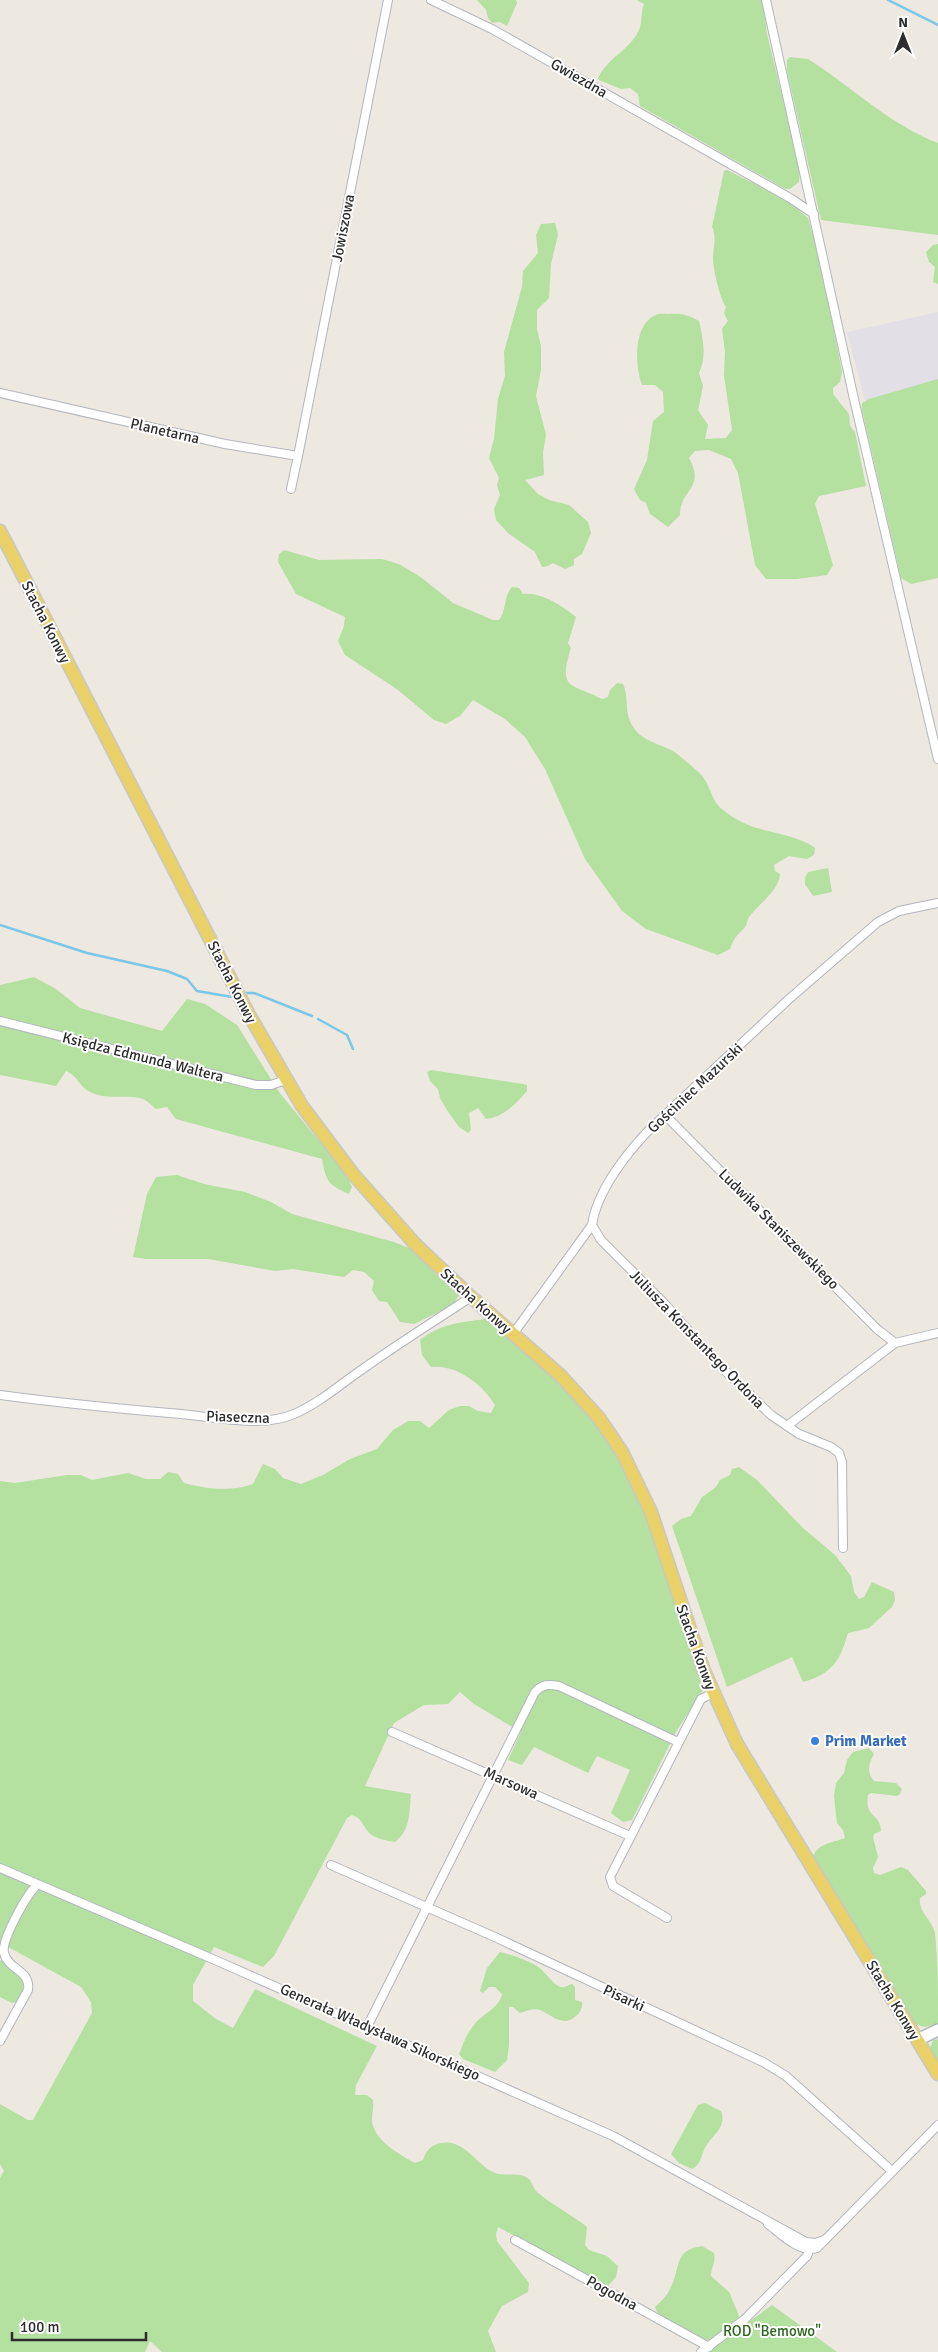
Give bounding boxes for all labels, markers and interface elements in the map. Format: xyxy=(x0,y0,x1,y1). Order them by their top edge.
north arrow xyxy=(878,10,928,60)
text: N xyxy=(898,14,908,31)
street label: Gwiezdna xyxy=(547,55,611,101)
street label: Jowiszowa xyxy=(328,193,358,263)
street label: Planetarna xyxy=(129,414,201,448)
street label: Stacha Konwy xyxy=(18,578,74,666)
street label: Stacha Konwy xyxy=(204,938,260,1026)
street label: Księdza Edmunda Waltera xyxy=(60,1028,226,1086)
street label: Gościniec Mazurski xyxy=(644,1039,746,1137)
street label: Ludwika Staniszewskiego xyxy=(715,1165,843,1293)
street label: Stacha Konwy xyxy=(437,1264,515,1338)
street label: Juliusza Konstantego Ordona xyxy=(626,1266,768,1412)
street label: Piaseczna xyxy=(206,1407,270,1427)
street label: Stacha Konwy xyxy=(672,1602,720,1692)
place label: Prim Market xyxy=(825,1732,907,1750)
marker: Prim Market xyxy=(809,1735,821,1747)
street label: Marsowa xyxy=(481,1763,541,1803)
street label: Stacha Konwy xyxy=(862,1957,924,2043)
street label: Generała Władysława Sikorskiego xyxy=(277,1980,483,2084)
street label: Pisarki xyxy=(600,1981,648,2015)
street label: Pogodna xyxy=(583,2272,641,2314)
scale bar xyxy=(12,2310,146,2342)
text: 100 m xyxy=(20,2318,60,2336)
park label: ROD "Bemowo" xyxy=(723,2322,821,2340)

